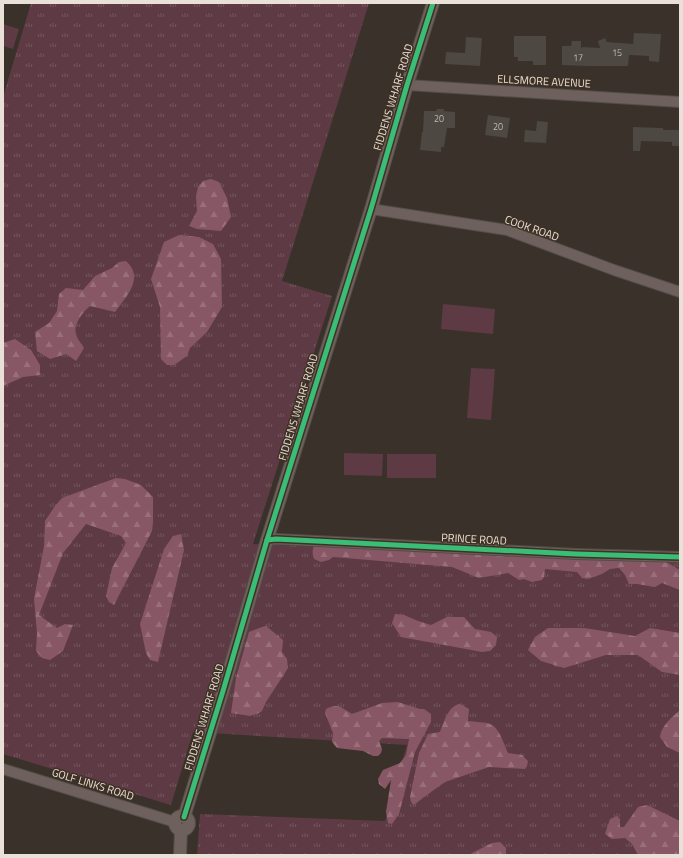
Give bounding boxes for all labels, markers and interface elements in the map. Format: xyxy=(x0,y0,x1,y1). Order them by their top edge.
street label: FIDDENS WHARF ROAD xyxy=(369,42,417,152)
house number: 15 xyxy=(612,46,622,59)
house number: 17 xyxy=(573,51,583,64)
street label: ELLSMORE AVENUE xyxy=(497,71,591,91)
house number: 20 xyxy=(434,112,444,125)
house number: 20 xyxy=(493,120,503,133)
street label: COOK ROAD xyxy=(503,211,561,245)
street label: FIDDENS WHARF ROAD xyxy=(274,352,322,462)
street label: PRINCE ROAD xyxy=(441,529,507,549)
street label: FIDDENS WHARF ROAD xyxy=(180,662,228,772)
street label: GOLF LINKS ROAD xyxy=(50,764,136,804)

